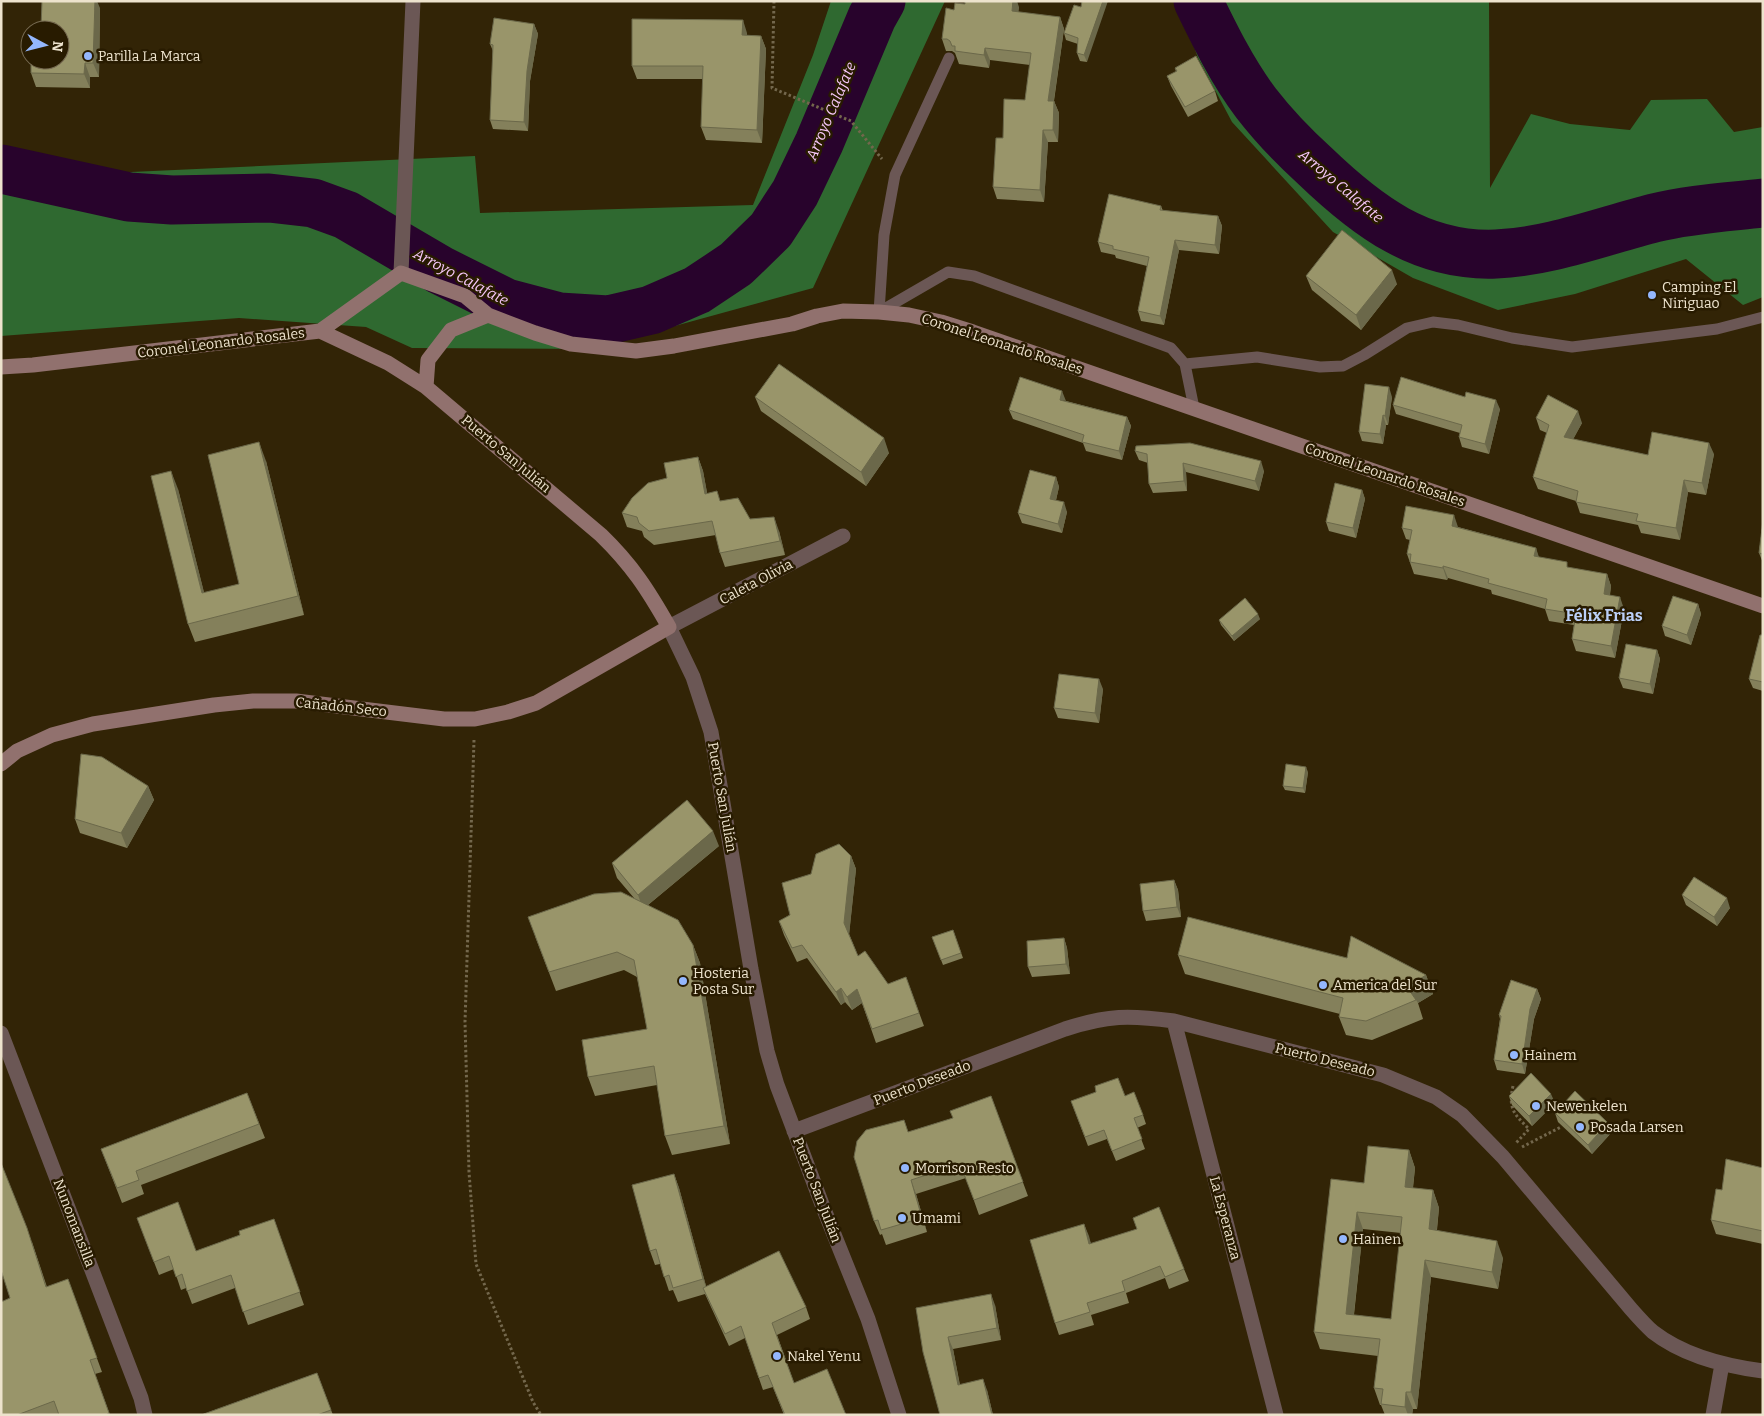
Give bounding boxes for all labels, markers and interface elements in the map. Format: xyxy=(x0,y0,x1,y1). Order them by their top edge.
north arrow xyxy=(20,20,70,70)
text: N xyxy=(48,40,67,53)
place label: Parilla La Marca xyxy=(98,48,201,65)
marker: Parilla La Marca xyxy=(82,50,94,62)
water label: Arroyo Calafate xyxy=(802,59,860,164)
water label: Arroyo Calafate xyxy=(1294,145,1387,227)
water label: Arroyo Calafate xyxy=(410,244,512,310)
place label: Camping El Niriguao xyxy=(1662,279,1736,312)
marker: Camping El Niriguao xyxy=(1646,289,1658,301)
street label: Coronel Leonardo Rosales xyxy=(919,310,1085,378)
street label: Coronel Leonardo Rosales xyxy=(136,324,306,362)
street label: Puerto San Julián xyxy=(458,412,554,496)
street label: Coronel Leonardo Rosales xyxy=(1303,440,1467,510)
street label: Caleta Olivia xyxy=(716,555,796,608)
district label: Félix Frias xyxy=(1565,606,1643,625)
street label: Cañadón Seco xyxy=(294,694,388,720)
street label: Puerto San Julián xyxy=(704,741,740,854)
place label: Hosteria Posta Sur xyxy=(693,965,754,998)
marker: Hosteria Posta Sur xyxy=(677,975,689,987)
place label: America del Sur xyxy=(1333,977,1437,994)
marker: America del Sur xyxy=(1317,979,1329,991)
street label: Puerto Deseado xyxy=(1273,1039,1377,1081)
place label: Hainem xyxy=(1524,1047,1577,1064)
marker: Hainem xyxy=(1508,1049,1520,1061)
street label: Puerto Deseado xyxy=(871,1057,973,1109)
place label: Newenkelen xyxy=(1546,1098,1627,1115)
marker: Newenkelen xyxy=(1530,1100,1542,1112)
place label: Posada Larsen xyxy=(1590,1119,1684,1136)
marker: Posada Larsen xyxy=(1574,1121,1586,1133)
street label: Puerto San Julián xyxy=(789,1135,845,1245)
place label: Morrison Resto xyxy=(915,1160,1014,1177)
marker: Morrison Resto xyxy=(899,1162,911,1174)
street label: La Esperanza xyxy=(1206,1174,1244,1262)
street label: Nunomansilla xyxy=(49,1177,99,1270)
place label: Umami xyxy=(912,1210,961,1227)
marker: Umami xyxy=(896,1212,908,1224)
place label: Hainen xyxy=(1353,1231,1401,1248)
marker: Hainen xyxy=(1337,1233,1349,1245)
place label: Nakel Yenu xyxy=(787,1348,861,1365)
marker: Nakel Yenu xyxy=(771,1350,783,1362)

